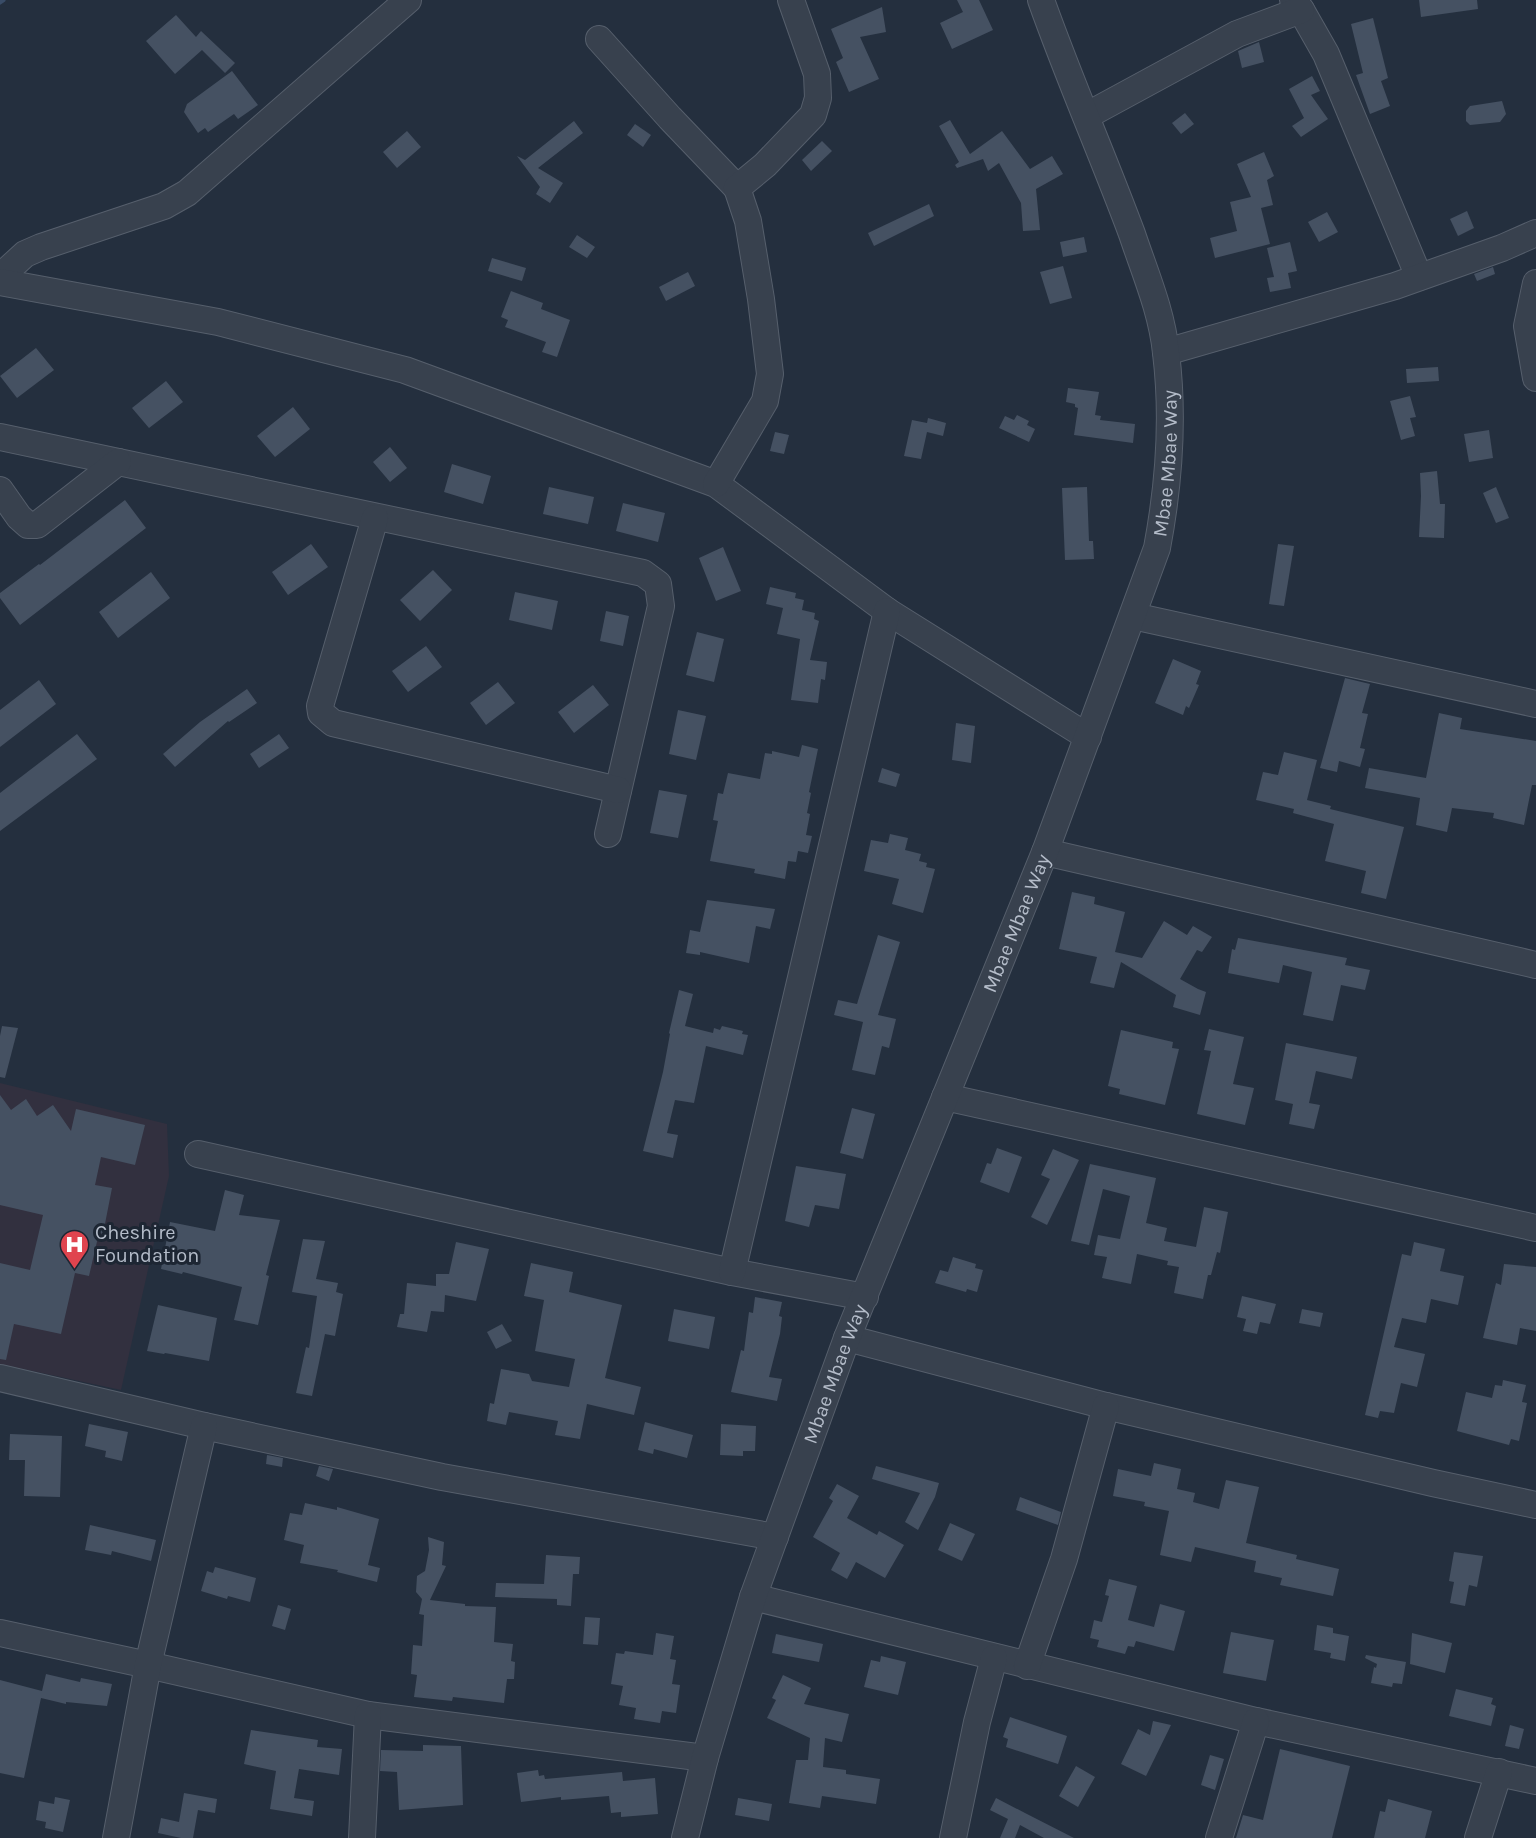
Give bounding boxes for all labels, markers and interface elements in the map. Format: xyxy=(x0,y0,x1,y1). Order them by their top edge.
street label: Mbae Mbae Way xyxy=(1148,389,1181,538)
street label: Mbae Mbae Way xyxy=(978,851,1054,996)
place label: Cheshire Foundation xyxy=(95,1221,199,1267)
hospital icon: Cheshire Foundation xyxy=(58,1228,90,1270)
street label: Mbae Mbae Way xyxy=(798,1301,871,1447)

